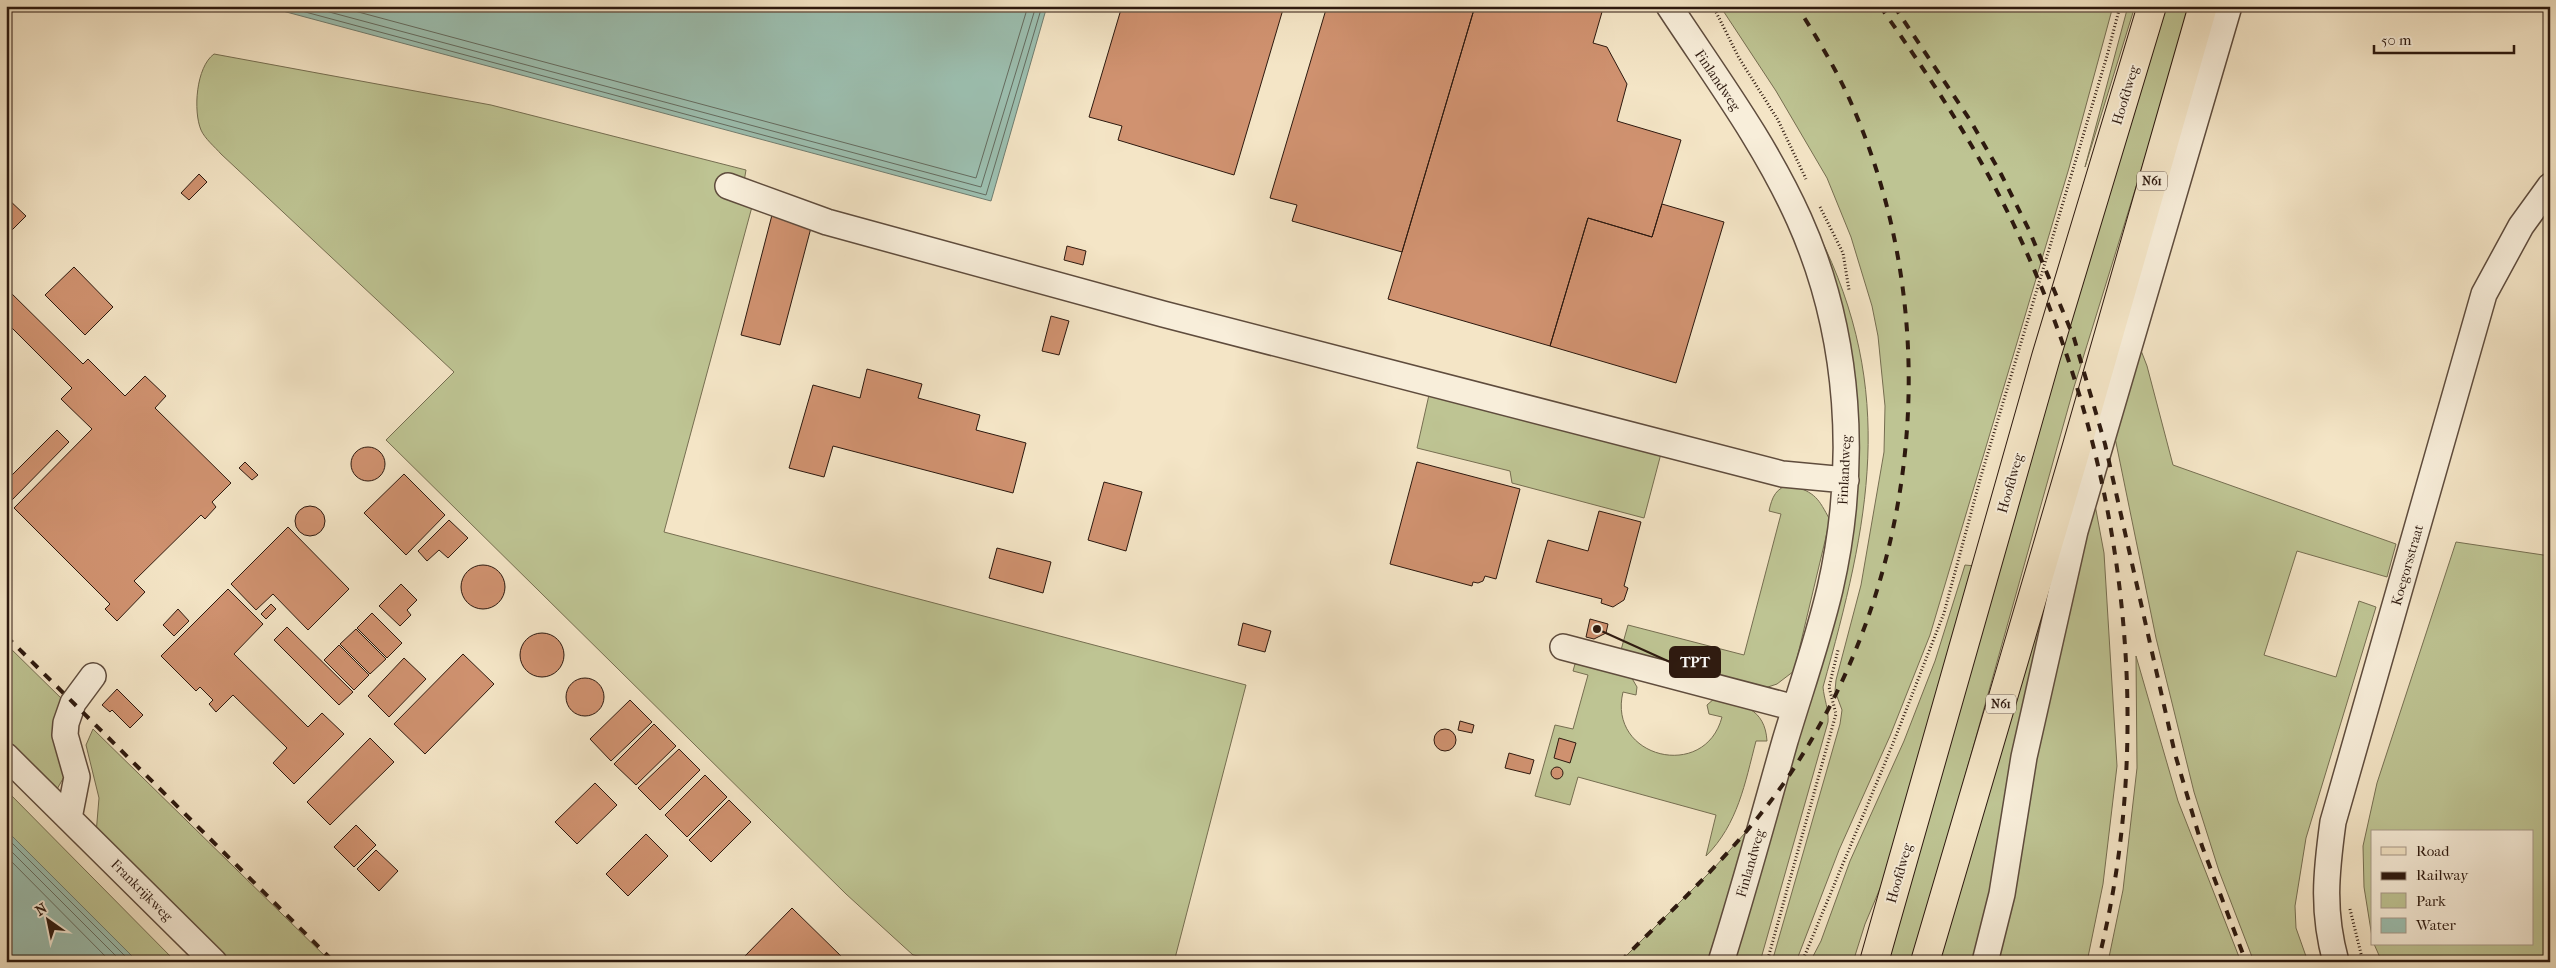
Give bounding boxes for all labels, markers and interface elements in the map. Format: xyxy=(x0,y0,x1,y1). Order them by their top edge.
scale bar xyxy=(2374,22,2514,54)
text: 50 m xyxy=(2381,31,2412,49)
street label: Finlandweg xyxy=(1691,46,1745,115)
street label: Hoofdweg xyxy=(2108,63,2143,127)
road number: N61 xyxy=(2137,172,2167,190)
street label: Finlandweg xyxy=(1834,434,1855,506)
street label: Hoofdweg xyxy=(1994,451,2027,515)
street label: Koegorsstraat xyxy=(2388,523,2427,608)
callout: TPT xyxy=(1670,647,1720,677)
text: TPT xyxy=(1679,653,1711,671)
road number: N61 xyxy=(1986,694,2016,714)
street label: Finlandweg xyxy=(1733,827,1768,899)
legend xyxy=(2371,830,2534,946)
street label: Hoofdweg xyxy=(1883,841,1916,905)
text: Road xyxy=(2416,842,2450,860)
street label: Frankrijkweg xyxy=(107,856,177,925)
text: Railway xyxy=(2416,866,2469,884)
text: Park xyxy=(2416,892,2446,910)
north arrow xyxy=(22,896,72,946)
text: N xyxy=(32,899,51,920)
text: Water xyxy=(2415,916,2456,934)

